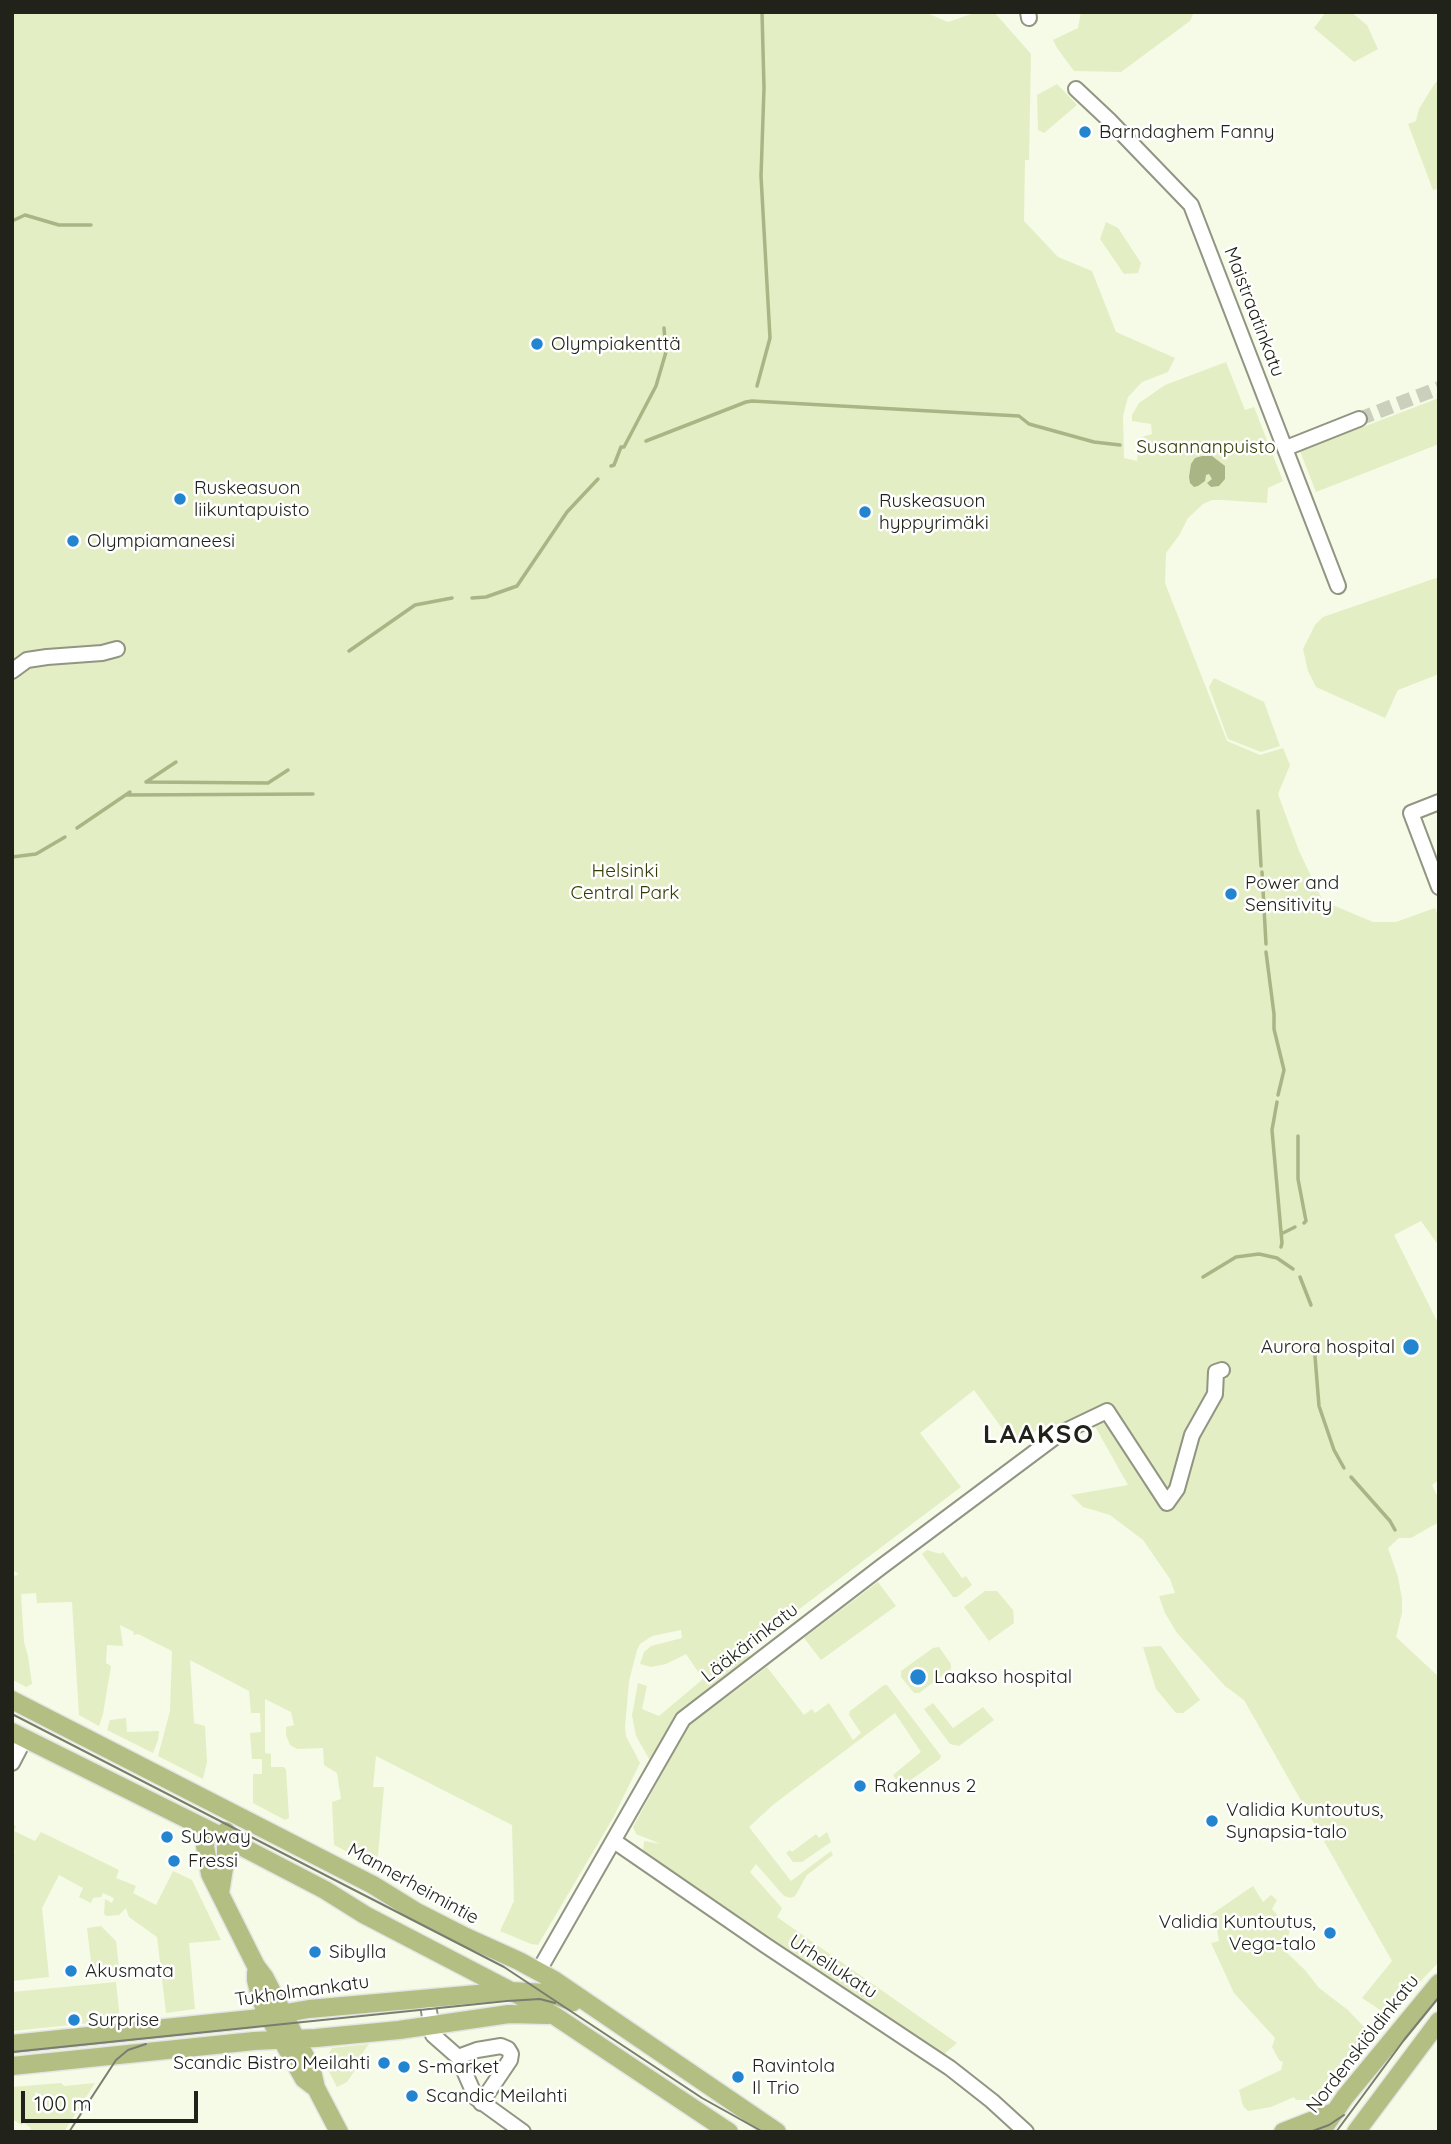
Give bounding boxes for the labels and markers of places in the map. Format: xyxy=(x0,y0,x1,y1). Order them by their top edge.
place label: Barndaghem Fanny xyxy=(1099,121,1275,143)
marker: Barndaghem Fanny xyxy=(1077,124,1093,140)
place label: Olympiakenttä xyxy=(551,333,681,355)
marker: Olympiakenttä xyxy=(529,336,545,352)
place label: Ruskeasuon liikuntapuisto xyxy=(194,477,309,521)
place label: Ruskeasuon hyppyrimäki xyxy=(879,490,989,534)
marker: Ruskeasuon liikuntapuisto xyxy=(172,491,188,507)
marker: Ruskeasuon hyppyrimäki xyxy=(857,504,873,520)
place label: Olympiamaneesi xyxy=(87,530,235,552)
marker: Olympiamaneesi xyxy=(65,533,81,549)
place label: Power and Sensitivity xyxy=(1245,872,1339,916)
marker: Power and Sensitivity xyxy=(1223,886,1239,902)
place label: Aurora hospital xyxy=(1261,1336,1395,1358)
marker: Aurora hospital xyxy=(1401,1337,1421,1357)
place label: Laakso hospital xyxy=(934,1666,1072,1688)
marker: Laakso hospital xyxy=(908,1667,928,1687)
place label: Rakennus 2 xyxy=(874,1775,976,1797)
marker: Rakennus 2 xyxy=(852,1778,868,1794)
place label: Validia Kuntoutus, Synapsia-talo xyxy=(1226,1799,1383,1843)
marker: Validia Kuntoutus, Synapsia-talo xyxy=(1204,1813,1220,1829)
place label: Subway xyxy=(181,1826,251,1848)
marker: Subway xyxy=(159,1829,175,1845)
place label: Fressi xyxy=(188,1850,238,1872)
marker: Fressi xyxy=(166,1853,182,1869)
place label: Validia Kuntoutus, Vega-talo xyxy=(1159,1911,1316,1955)
marker: Validia Kuntoutus, Vega-talo xyxy=(1322,1925,1338,1941)
place label: Sibylla xyxy=(329,1941,386,1963)
marker: Sibylla xyxy=(307,1944,323,1960)
place label: Akusmata xyxy=(85,1960,174,1982)
marker: Akusmata xyxy=(63,1963,79,1979)
place label: Surprise xyxy=(88,2009,159,2031)
marker: Surprise xyxy=(66,2012,82,2028)
place label: Scandic Bistro Meilahti xyxy=(173,2052,370,2074)
marker: Scandic Bistro Meilahti xyxy=(376,2055,392,2071)
place label: Ravintola Il Trio xyxy=(752,2055,835,2099)
place label: S-market xyxy=(418,2056,499,2078)
marker: S-market xyxy=(396,2059,412,2075)
marker: Ravintola Il Trio xyxy=(730,2069,746,2085)
place label: Scandic Meilahti xyxy=(426,2085,567,2107)
marker: Scandic Meilahti xyxy=(404,2088,420,2104)

